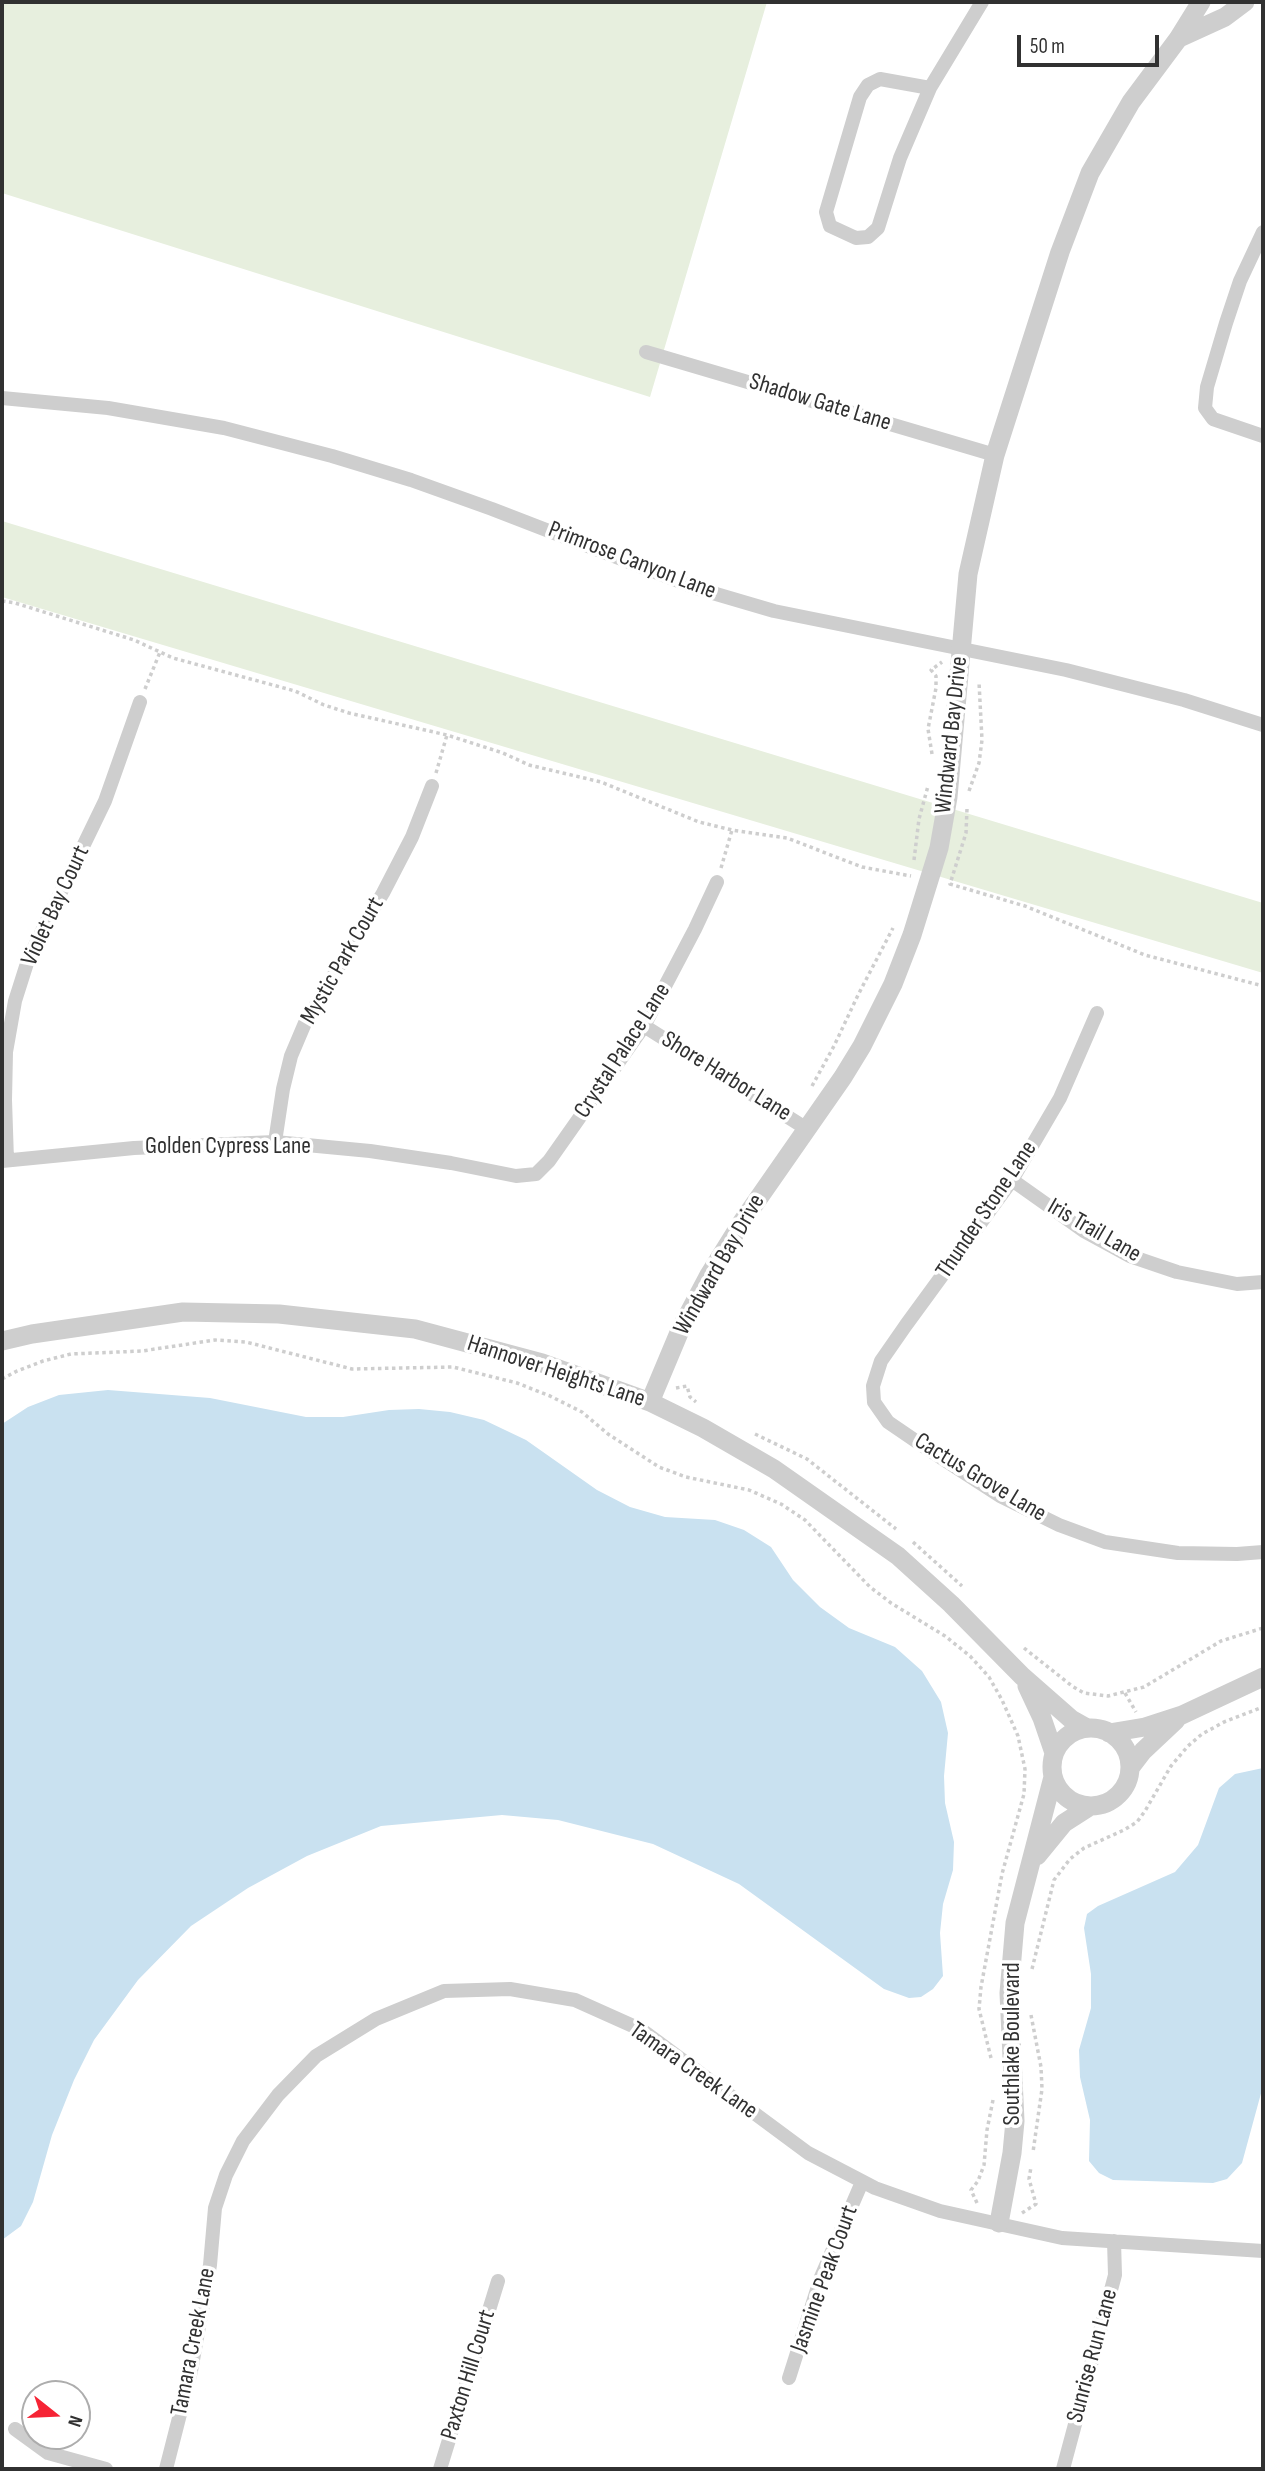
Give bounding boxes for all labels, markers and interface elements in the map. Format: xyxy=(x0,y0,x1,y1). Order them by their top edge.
scale bar xyxy=(1020,21,1162,65)
text: 50 m xyxy=(1030,34,1065,59)
street label: Shadow Gate Lane xyxy=(746,368,894,438)
street label: Primrose Canyon Lane xyxy=(544,516,720,606)
street label: Windward Bay Drive xyxy=(929,655,975,815)
street label: Violet Bay Court xyxy=(16,841,96,971)
street label: Mystic Park Court xyxy=(295,892,391,1030)
street label: Crystal Palace Lane xyxy=(569,978,677,1124)
street label: Shore Harbor Lane xyxy=(656,1026,796,1128)
street label: Golden Cypress Lane xyxy=(145,1133,311,1161)
street label: Thunder Stone Lane xyxy=(930,1136,1044,1284)
street label: Windward Bay Drive xyxy=(668,1189,772,1341)
street label: Iris Trail Lane xyxy=(1042,1193,1146,1269)
street label: Hannover Heights Lane xyxy=(464,1330,648,1414)
street label: Cactus Grove Lane xyxy=(909,1427,1051,1529)
street label: Southlake Boulevard xyxy=(999,1962,1027,2126)
street label: Tamara Creek Lane xyxy=(623,2016,763,2126)
street label: Jasmine Peak Court xyxy=(785,2202,865,2356)
street label: Tamara Creek Lane xyxy=(166,2266,222,2418)
street label: Sunrise Run Lane xyxy=(1061,2286,1125,2426)
street label: Paxton Hill Court xyxy=(436,2307,502,2443)
north arrow xyxy=(21,2380,91,2450)
text: N xyxy=(62,2413,87,2429)

